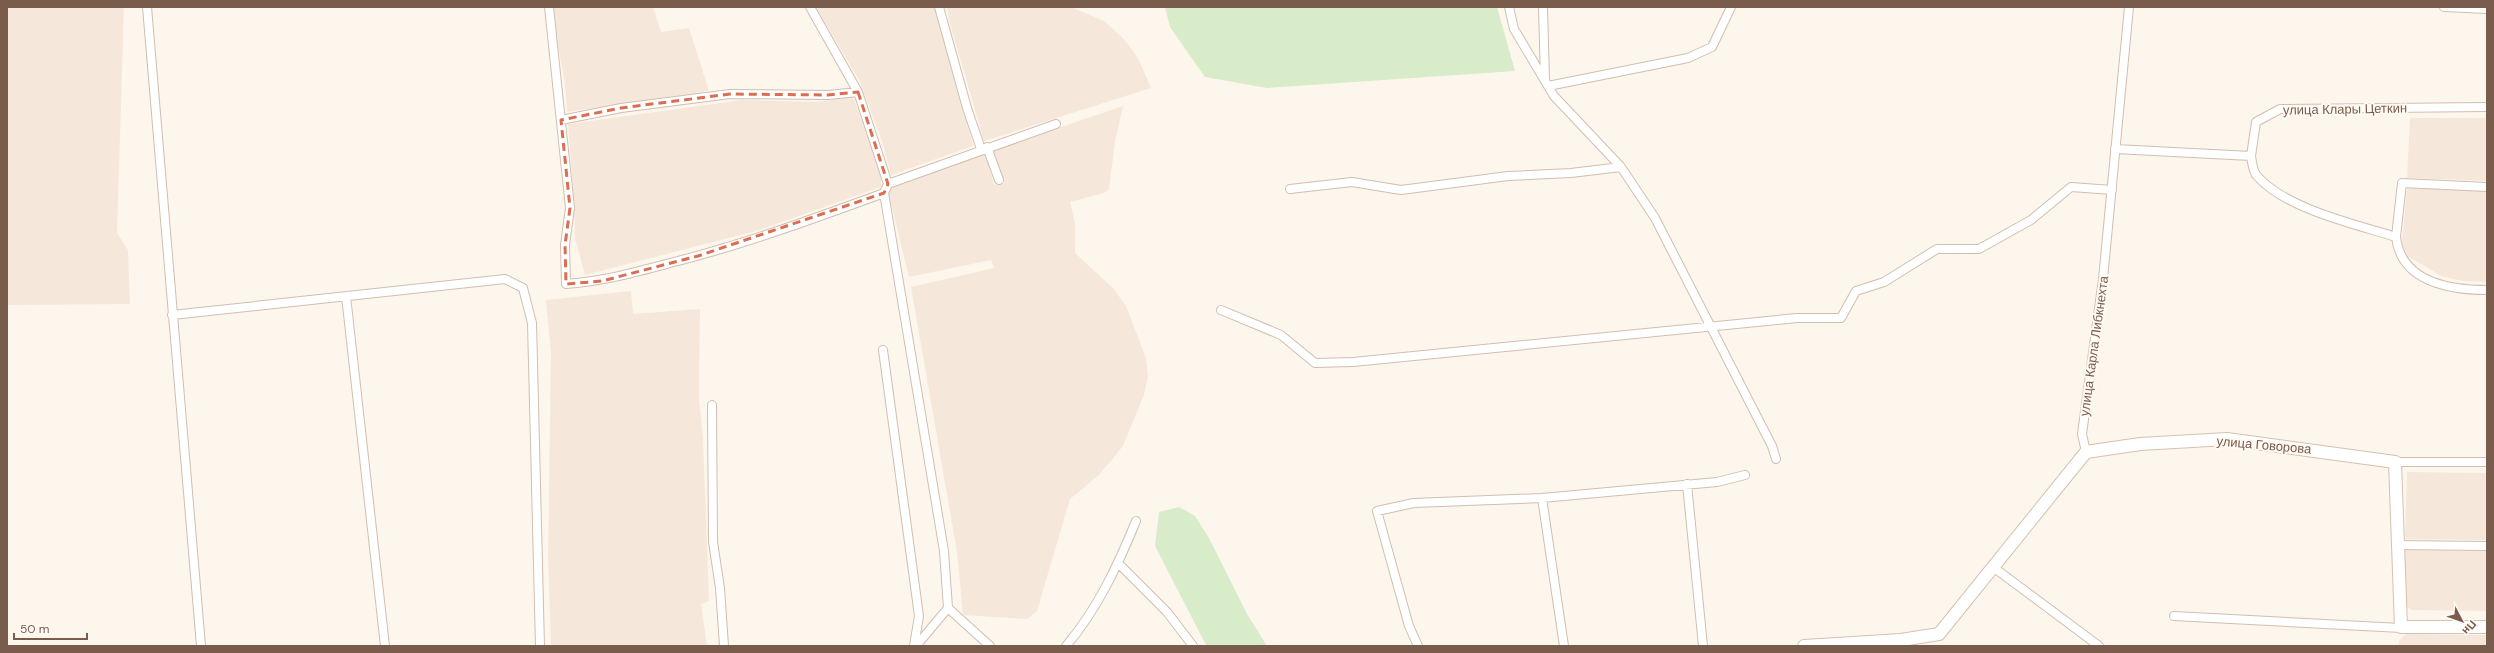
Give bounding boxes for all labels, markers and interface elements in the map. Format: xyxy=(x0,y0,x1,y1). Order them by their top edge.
street label: улица Клары Цеткин xyxy=(2283,99,2407,119)
street label: улица Карла Либкнехта xyxy=(2076,274,2112,417)
street label: улица Говорова xyxy=(2216,432,2313,458)
north arrow xyxy=(2442,601,2482,641)
scale bar xyxy=(14,615,87,641)
text: Пн xyxy=(2459,617,2480,638)
text: 50 m xyxy=(20,621,49,637)

